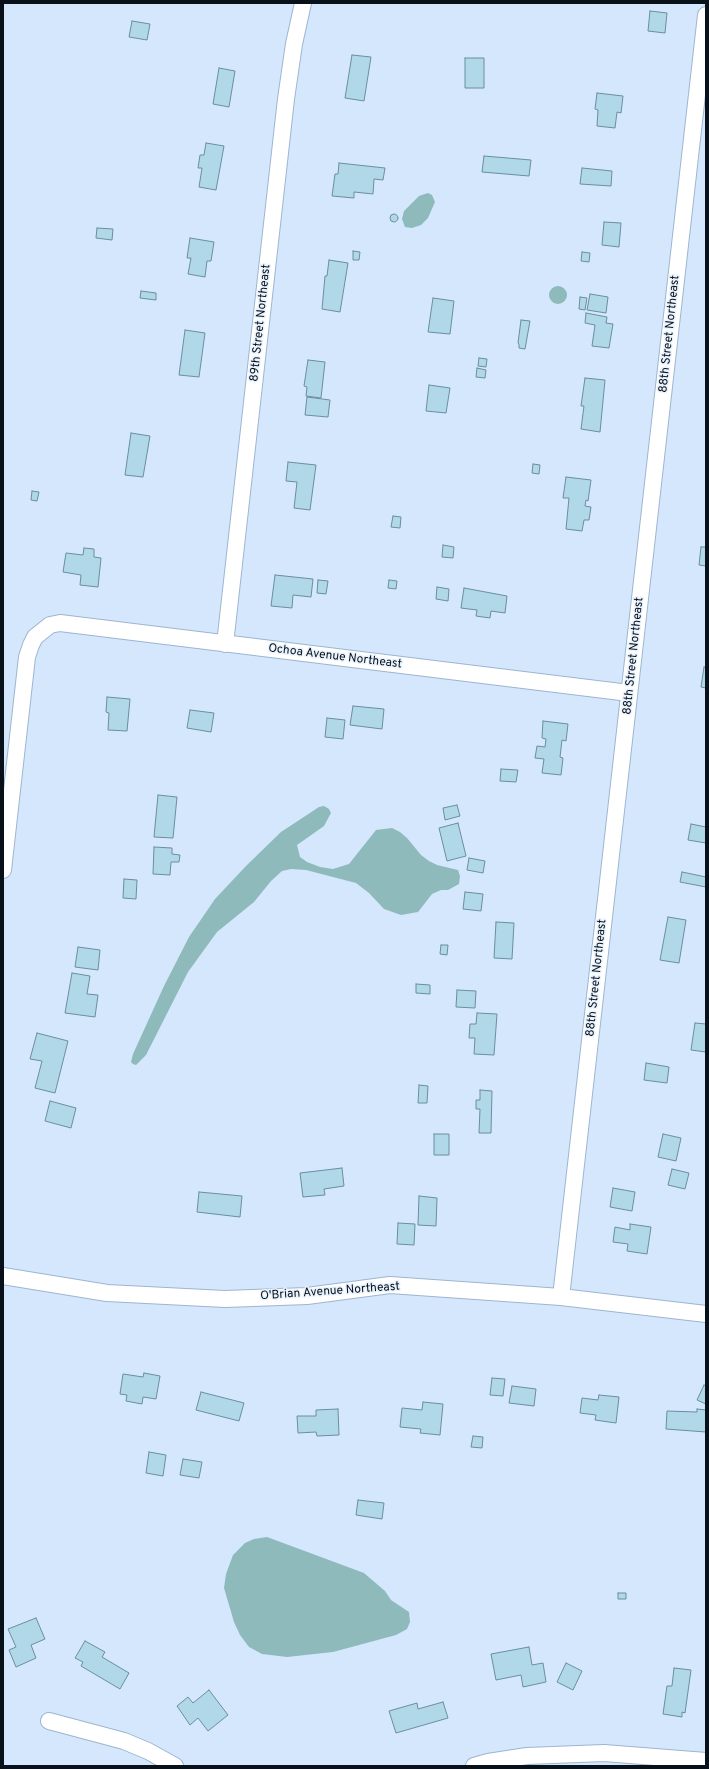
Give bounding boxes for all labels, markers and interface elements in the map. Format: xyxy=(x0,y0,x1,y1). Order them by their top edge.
street label: 89th Street Northeast xyxy=(248,264,274,382)
street label: 88th Street Northeast xyxy=(657,274,683,394)
street label: 88th Street Northeast xyxy=(621,596,647,716)
street label: Ochoa Avenue Northeast xyxy=(267,642,403,672)
street label: 88th Street Northeast xyxy=(584,918,610,1038)
street label: O'Brian Avenue Northeast xyxy=(260,1280,400,1304)

